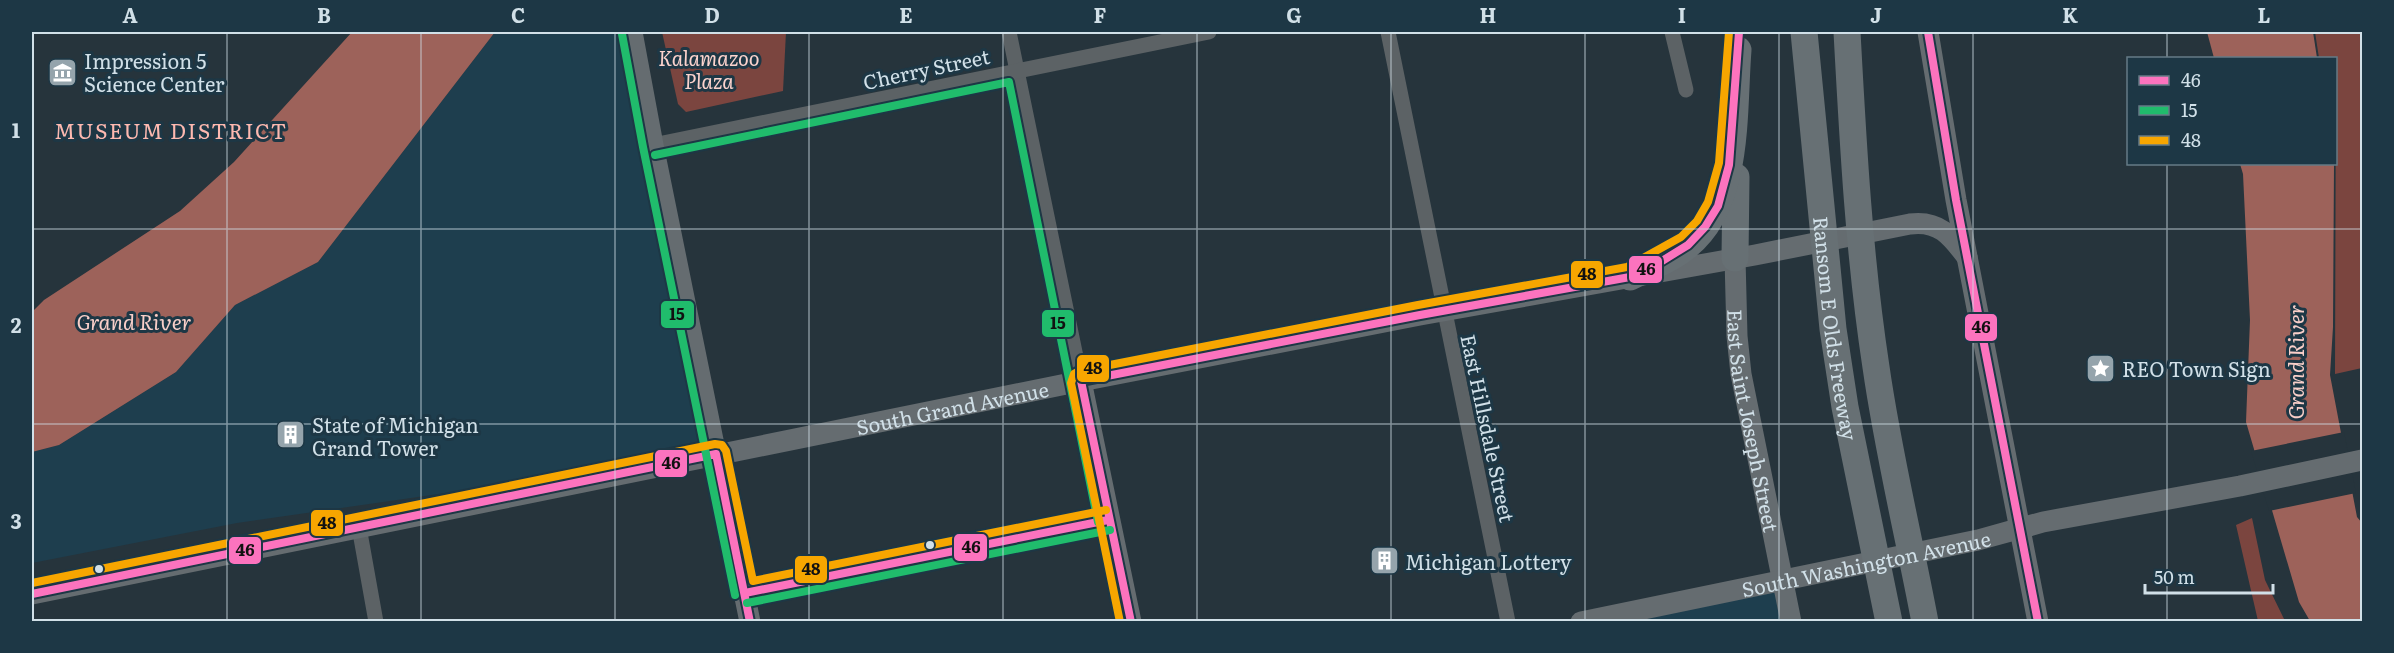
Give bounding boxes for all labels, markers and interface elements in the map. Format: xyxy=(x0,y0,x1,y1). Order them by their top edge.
text: A xyxy=(122,0,138,29)
text: B xyxy=(317,0,331,29)
text: C xyxy=(511,0,525,29)
text: D xyxy=(704,0,720,29)
text: E xyxy=(899,0,913,29)
text: F xyxy=(1094,0,1107,29)
text: G xyxy=(1286,0,1302,29)
text: H xyxy=(1480,0,1496,29)
text: I xyxy=(1678,0,1686,29)
text: J xyxy=(1870,0,1882,29)
text: K xyxy=(2062,0,2078,29)
text: L xyxy=(2258,0,2271,29)
street label: Cherry Street xyxy=(860,40,992,96)
park label: Kalamazoo Plaza xyxy=(658,42,760,95)
place label: Impression 5 Science Center xyxy=(84,45,225,98)
museum icon: Impression 5 Science Center xyxy=(47,56,79,88)
legend xyxy=(2127,57,2337,165)
text: 46 xyxy=(2181,66,2201,93)
text: 15 xyxy=(2181,96,2197,123)
text: 1 xyxy=(12,114,20,144)
district label: MUSEUM DISTRICT xyxy=(54,114,288,145)
text: 48 xyxy=(2181,126,2201,153)
street label: Ransom E Olds Freeway xyxy=(1807,215,1866,443)
line badge: 46 xyxy=(1628,255,1663,284)
text: 46 xyxy=(1637,256,1656,280)
line badge: 48 xyxy=(1570,260,1604,289)
text: 48 xyxy=(1577,261,1597,285)
line badge: 15 xyxy=(660,300,695,329)
text: 15 xyxy=(669,301,685,325)
water label: Grand River xyxy=(2279,304,2310,420)
water label: Grand River xyxy=(76,305,192,336)
text: 2 xyxy=(11,309,22,339)
line badge: 15 xyxy=(1041,309,1075,338)
street label: East Saint Joseph Street xyxy=(1721,309,1787,534)
text: 15 xyxy=(1050,310,1066,334)
line badge: 46 xyxy=(1964,313,1998,342)
text: 46 xyxy=(1972,314,1991,338)
street label: East Hillsdale Street xyxy=(1454,331,1524,525)
place icon: REO Town Sign xyxy=(2085,352,2117,384)
place label: REO Town Sign xyxy=(2122,353,2271,383)
line badge: 48 xyxy=(1076,354,1110,383)
text: 48 xyxy=(1083,355,1103,379)
street label: South Grand Avenue xyxy=(853,373,1051,441)
place label: State of Michigan Grand Tower xyxy=(312,409,479,462)
building icon: State of Michigan Grand Tower xyxy=(275,419,307,451)
line badge: 46 xyxy=(654,449,688,478)
text: 46 xyxy=(662,450,681,474)
text: 3 xyxy=(10,505,22,535)
line badge: 48 xyxy=(310,509,344,537)
text: 48 xyxy=(317,510,337,534)
street label: South Washington Avenue xyxy=(1739,522,1994,603)
line badge: 46 xyxy=(953,533,988,562)
text: 46 xyxy=(962,534,981,558)
line badge: 46 xyxy=(228,536,262,565)
text: 46 xyxy=(236,537,255,561)
unlabelled marker xyxy=(924,539,936,551)
building icon: Michigan Lottery xyxy=(1368,545,1400,577)
place label: Michigan Lottery xyxy=(1405,546,1572,576)
line badge: 48 xyxy=(794,555,828,584)
text: 48 xyxy=(801,556,821,580)
scale bar xyxy=(2145,557,2272,595)
unlabelled marker xyxy=(93,563,105,575)
text: 50 m xyxy=(2154,563,2195,590)

